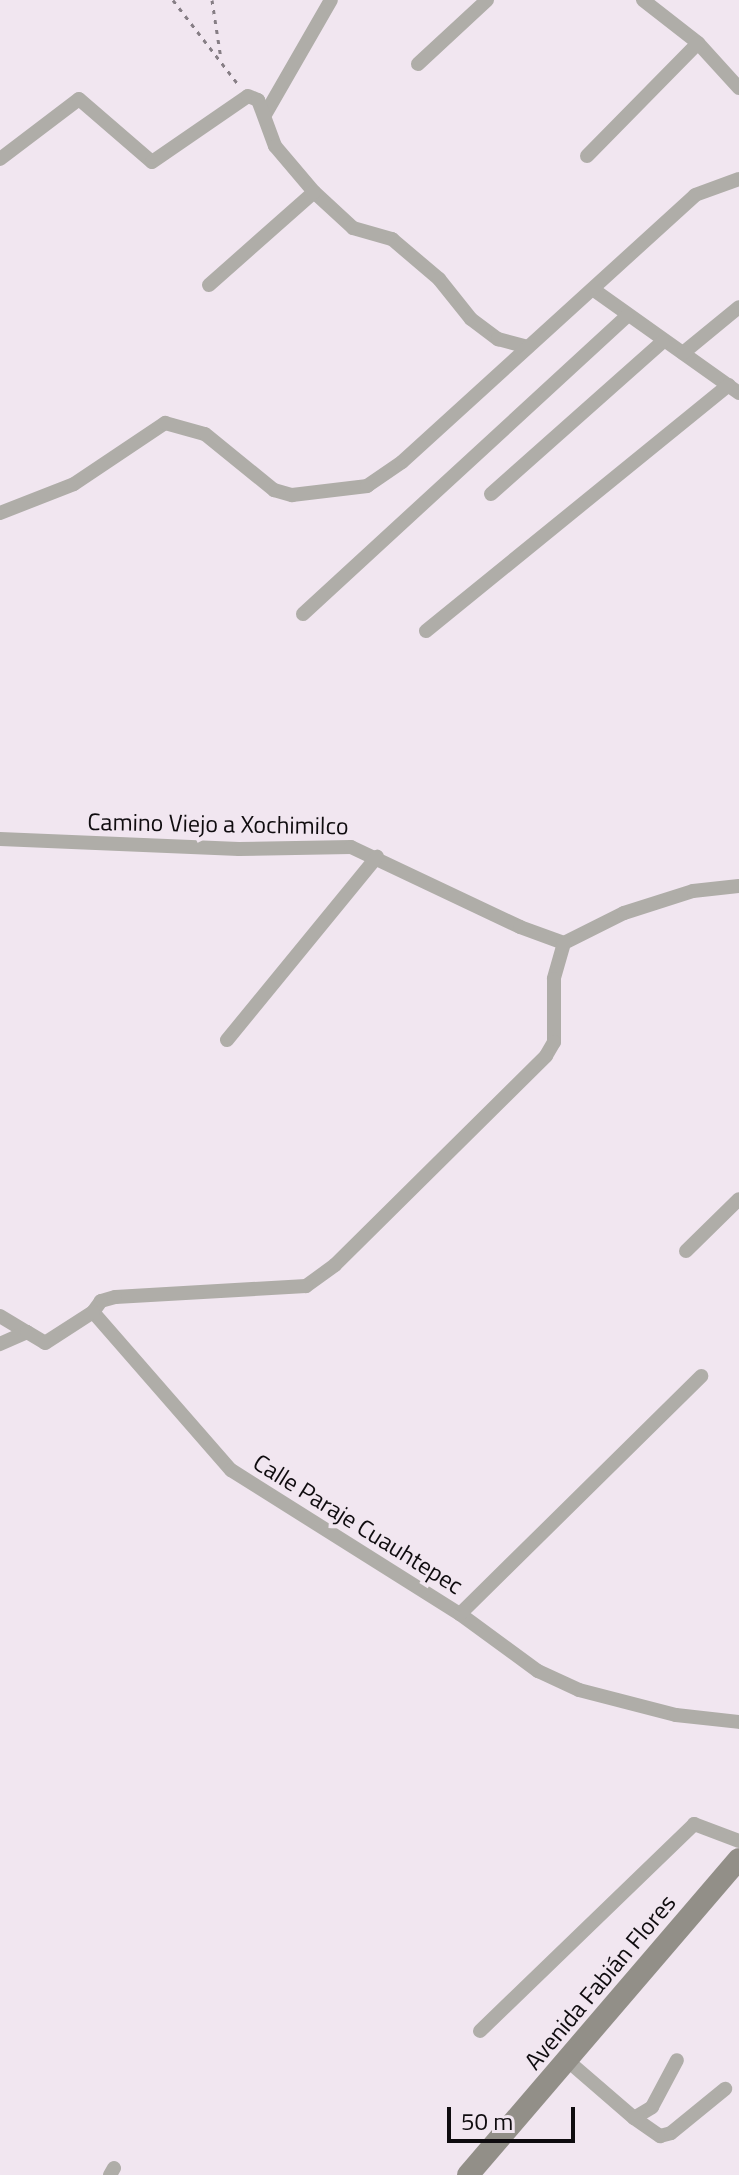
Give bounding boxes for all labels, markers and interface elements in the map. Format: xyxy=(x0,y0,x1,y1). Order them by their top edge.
street label: Camino Viejo a Xochimilco xyxy=(87,807,349,841)
street label: Calle Paraje Cuauhtepec xyxy=(248,1448,468,1600)
street label: Avenida Fabián Flores xyxy=(518,1889,682,2075)
scale bar xyxy=(451,2091,579,2141)
text: 50 m xyxy=(461,2103,513,2139)

